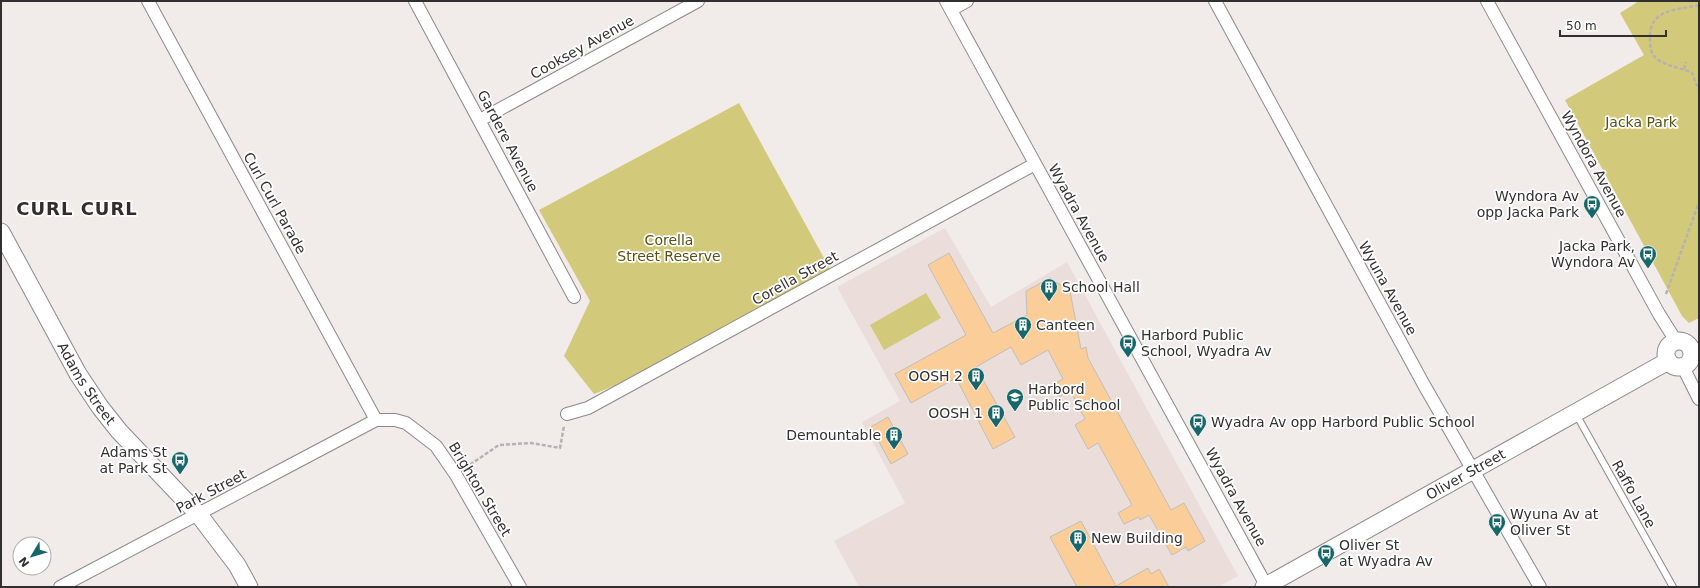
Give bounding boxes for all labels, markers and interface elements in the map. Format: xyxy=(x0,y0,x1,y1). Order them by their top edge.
street label: Cooksey Avenue xyxy=(528,12,636,82)
scale bar xyxy=(1560,12,1666,38)
text: 50 m xyxy=(1566,19,1597,33)
street label: Gardere Avenue xyxy=(474,87,542,195)
street label: Wyndora Avenue xyxy=(1558,108,1630,220)
park label: Jacka Park xyxy=(1604,114,1678,130)
street label: Curl Curl Parade xyxy=(240,149,310,257)
street label: Wyadra Avenue xyxy=(1045,161,1113,265)
place label: Wyndora Av opp Jacka Park xyxy=(1477,188,1580,220)
bus stop icon: Wyndora Av opp Jacka Park xyxy=(1582,194,1602,219)
district label: CURL CURL xyxy=(16,198,138,219)
park label: Corella Street Reserve xyxy=(617,232,721,264)
street label: Wyuna Avenue xyxy=(1356,238,1420,338)
place label: Jacka Park, Wyndora Av xyxy=(1551,238,1635,270)
bus stop icon: Jacka Park, Wyndora Av xyxy=(1638,244,1658,269)
street label: Corella Street xyxy=(749,248,841,308)
building icon: School Hall xyxy=(1039,277,1059,302)
place label: School Hall xyxy=(1062,279,1140,295)
building icon: Canteen xyxy=(1013,315,1033,340)
place label: Canteen xyxy=(1036,317,1095,333)
place label: Harbord Public School, Wyadra Av xyxy=(1141,327,1272,359)
bus stop icon: Harbord Public School, Wyadra Av xyxy=(1118,333,1138,358)
street label: Adams Street xyxy=(54,339,119,428)
building icon: OOSH 2 xyxy=(966,366,986,391)
place label: OOSH 2 xyxy=(908,368,963,384)
place label: Harbord Public School xyxy=(1028,381,1120,413)
school or university icon: Harbord Public School xyxy=(1005,387,1025,412)
building icon: OOSH 1 xyxy=(986,403,1006,428)
place label: OOSH 1 xyxy=(928,405,983,421)
bus stop icon: Wyadra Av opp Harbord Public School xyxy=(1188,412,1208,437)
place label: Wyadra Av opp Harbord Public School xyxy=(1211,414,1475,430)
building icon: Demountable xyxy=(884,425,904,450)
place label: Demountable xyxy=(786,427,881,443)
street label: Brighton Street xyxy=(446,439,515,539)
place label: Adams St at Park St xyxy=(99,444,168,476)
street label: Wyadra Avenue xyxy=(1202,445,1270,549)
street label: Oliver Street xyxy=(1423,445,1509,503)
bus stop icon: Adams St at Park St xyxy=(170,450,190,475)
street label: Raffo Lane xyxy=(1609,458,1659,530)
street label: Park Street xyxy=(173,466,249,516)
place label: Wyuna Av at Oliver St xyxy=(1510,506,1599,538)
bus stop icon: Wyuna Av at Oliver St xyxy=(1487,512,1507,537)
building icon: New Building xyxy=(1068,528,1088,553)
place label: New Building xyxy=(1091,530,1183,546)
north arrow xyxy=(12,536,52,576)
place label: Oliver St at Wyadra Av xyxy=(1339,537,1433,569)
bus stop icon: Oliver St at Wyadra Av xyxy=(1316,543,1336,568)
text: N xyxy=(17,554,32,569)

